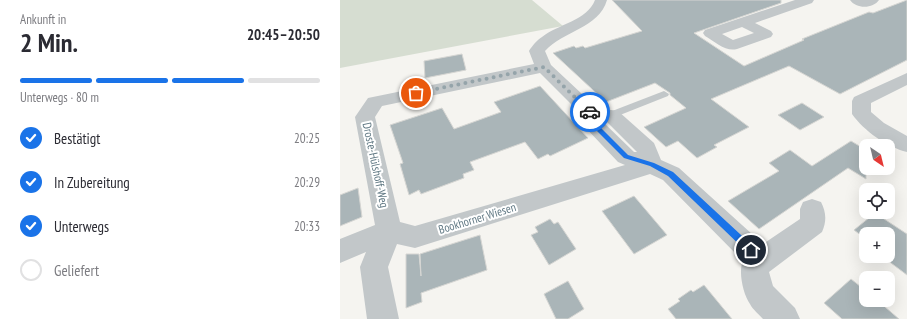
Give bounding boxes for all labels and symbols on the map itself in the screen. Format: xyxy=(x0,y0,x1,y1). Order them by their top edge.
pin xyxy=(399,76,433,110)
courier xyxy=(570,92,610,132)
street label: Droste-Hülshoff-Weg xyxy=(360,121,392,209)
north arrow xyxy=(859,139,895,175)
street label: Bookhorner Wiesen xyxy=(436,199,518,237)
pin xyxy=(734,233,768,267)

